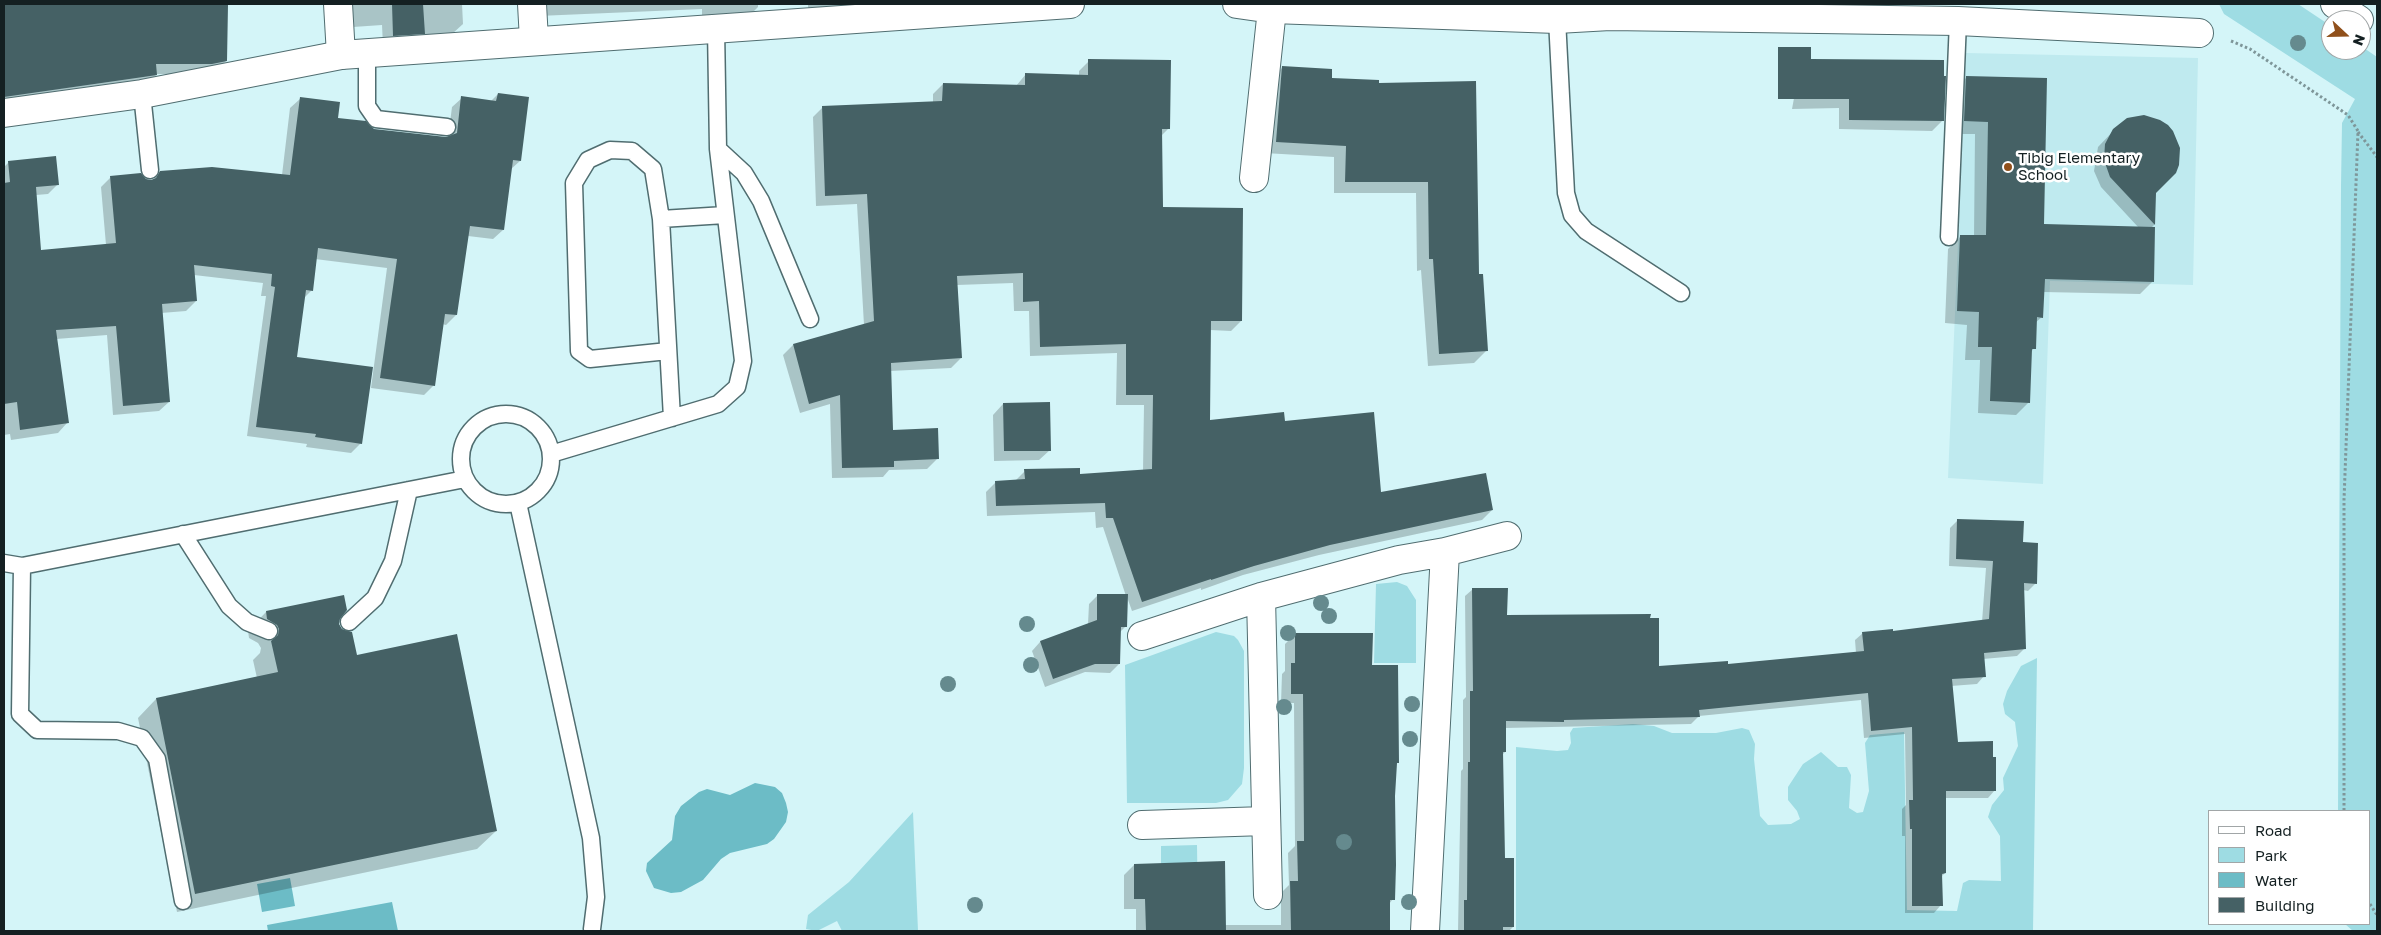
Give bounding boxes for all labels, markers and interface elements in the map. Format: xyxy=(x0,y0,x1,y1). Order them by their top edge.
north arrow xyxy=(2321,10,2371,60)
text: N xyxy=(2350,32,2369,48)
place label: Tibig Elementary School xyxy=(2018,149,2140,184)
marker: Tibig Elementary School xyxy=(2002,161,2014,173)
legend xyxy=(2208,810,2371,925)
text: Road xyxy=(2255,821,2292,839)
text: Park xyxy=(2255,846,2287,864)
text: Water xyxy=(2255,871,2298,889)
text: Building xyxy=(2255,896,2315,914)

